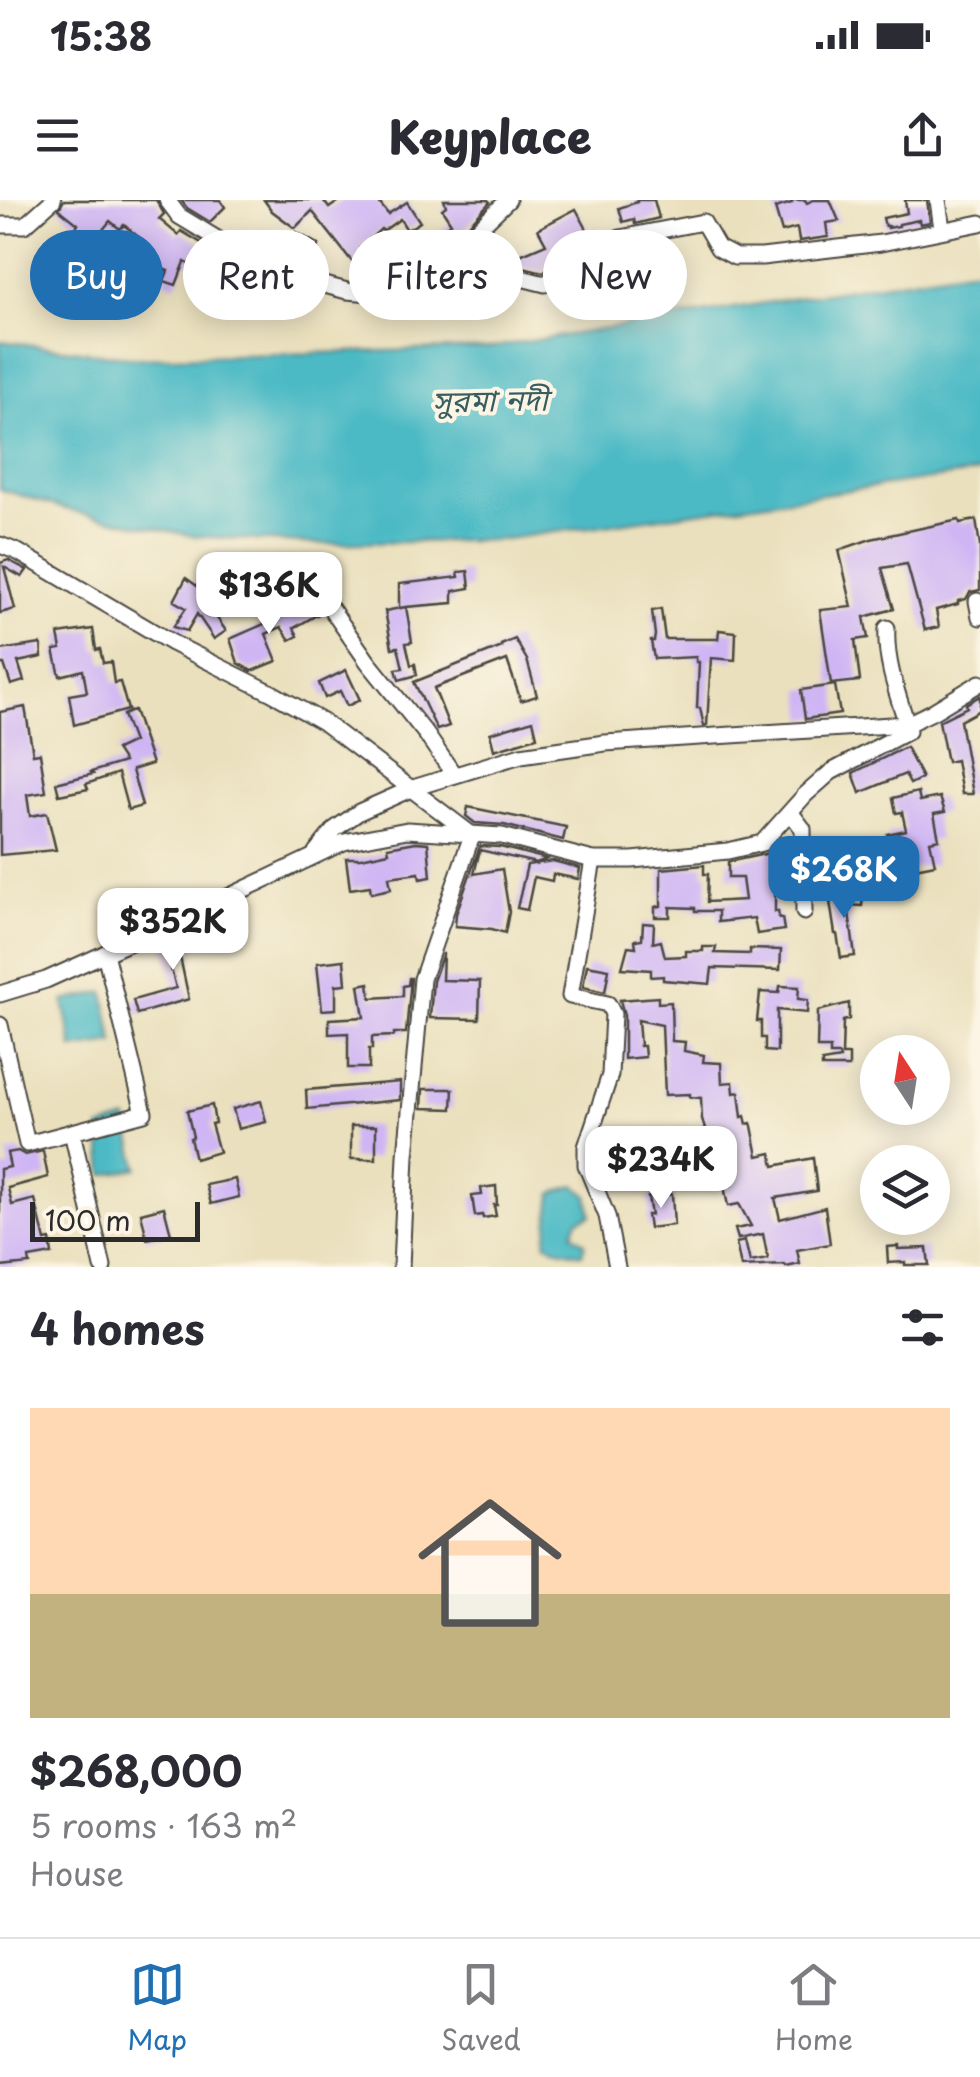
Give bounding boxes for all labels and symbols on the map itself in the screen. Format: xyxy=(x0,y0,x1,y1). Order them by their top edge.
water label: সুরমা নদী xyxy=(432,375,553,423)
pin: $136K xyxy=(199,552,339,637)
pin: $268K xyxy=(774,836,914,921)
pin: $352K xyxy=(103,888,243,973)
north arrow xyxy=(860,1035,950,1125)
pin: $234K xyxy=(591,1126,731,1211)
scale bar xyxy=(30,1197,200,1242)

